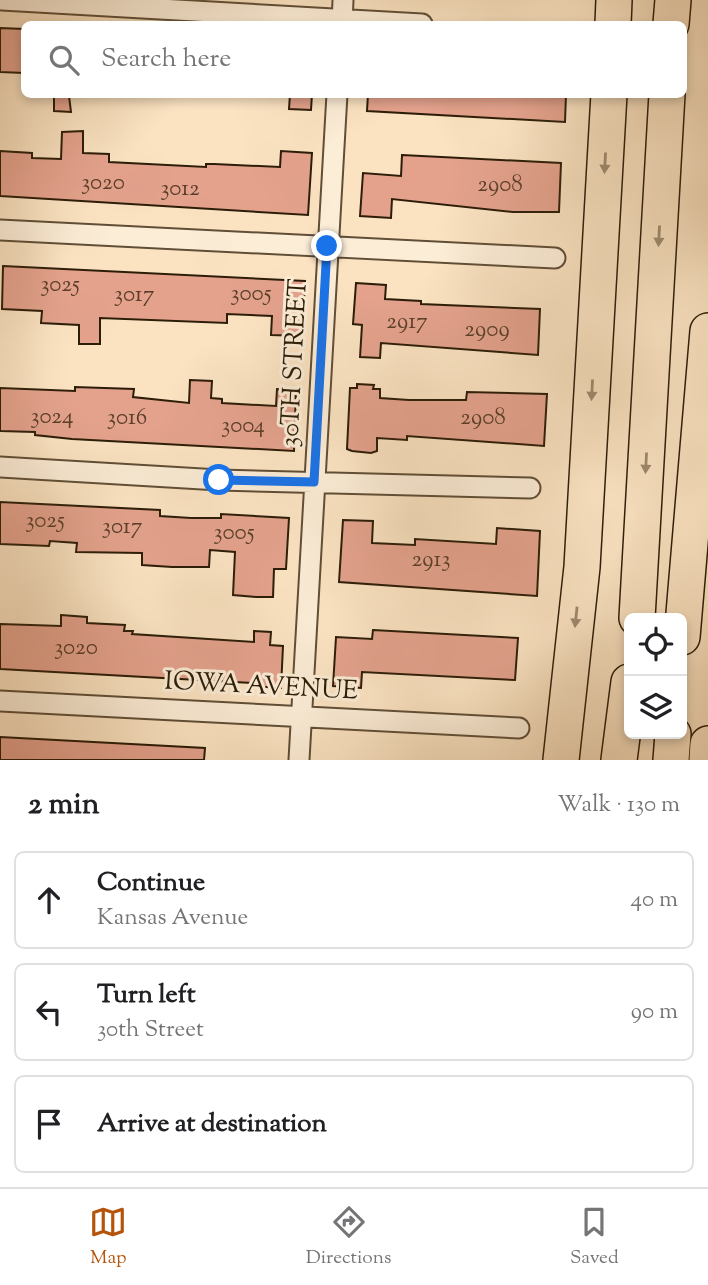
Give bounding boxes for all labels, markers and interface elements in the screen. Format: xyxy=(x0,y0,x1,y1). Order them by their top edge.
search box xyxy=(21,21,687,98)
icon: search xyxy=(45,41,83,79)
text: Search here xyxy=(101,41,231,78)
one-way arrow xyxy=(599,152,610,174)
house number: 3020 xyxy=(81,167,125,200)
house number: 2908 xyxy=(477,169,523,202)
house number: 3012 xyxy=(160,173,200,206)
one-way arrow xyxy=(654,225,665,247)
route end xyxy=(311,230,342,261)
house number: 3025 xyxy=(40,269,80,302)
house number: 3005 xyxy=(230,278,272,311)
street label: 30TH STREET xyxy=(272,278,318,448)
house number: 3017 xyxy=(114,279,155,312)
house number: 2917 xyxy=(386,306,428,339)
house number: 2909 xyxy=(464,314,510,347)
one-way arrow xyxy=(586,379,597,401)
house number: 3024 xyxy=(30,401,74,434)
house number: 3016 xyxy=(107,402,147,435)
house number: 2908 xyxy=(460,402,506,435)
house number: 3004 xyxy=(221,410,265,443)
one-way arrow xyxy=(641,452,652,474)
route start xyxy=(203,464,234,495)
house number: 3025 xyxy=(25,505,65,538)
house number: 3017 xyxy=(102,511,143,544)
house number: 3005 xyxy=(213,517,255,550)
house number: 2913 xyxy=(411,544,451,577)
one-way arrow xyxy=(571,606,582,628)
map controls xyxy=(624,613,687,739)
button: locate xyxy=(624,613,687,676)
house number: 3020 xyxy=(54,632,98,665)
street label: IOWA AVENUE xyxy=(163,663,359,711)
button: layers xyxy=(624,676,687,739)
text: 2 min xyxy=(28,784,100,827)
text: Walk · 130 m xyxy=(557,789,680,822)
text: Continue xyxy=(97,865,205,902)
icon: ahead xyxy=(30,881,68,919)
text: 40 m xyxy=(631,884,678,917)
text: Kansas Avenue xyxy=(97,902,248,935)
text: Turn left xyxy=(97,977,196,1014)
icon: left xyxy=(30,993,68,1031)
text: 90 m xyxy=(631,996,678,1029)
text: 30th Street xyxy=(97,1014,204,1047)
icon: arrive xyxy=(30,1105,68,1143)
text: Arrive at destination xyxy=(97,1106,327,1143)
tab: Map xyxy=(89,1203,127,1272)
tab: Directions xyxy=(306,1203,391,1272)
tab: Saved xyxy=(570,1203,619,1272)

